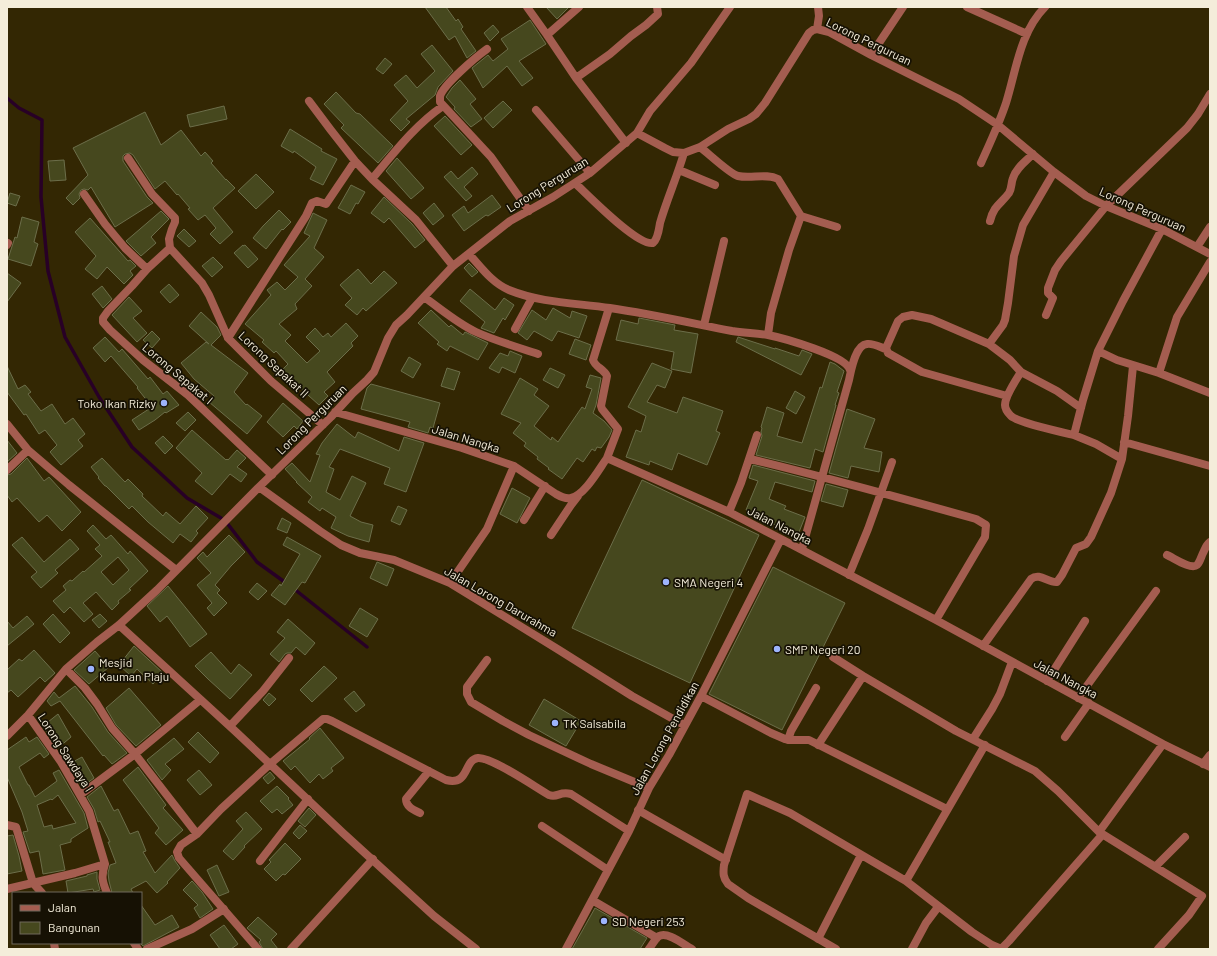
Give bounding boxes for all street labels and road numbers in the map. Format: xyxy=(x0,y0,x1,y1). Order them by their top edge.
street label: Lorong Perguruan xyxy=(824,14,914,68)
street label: Lorong Perguruan xyxy=(504,153,590,215)
street label: Lorong Perguruan xyxy=(1098,184,1188,234)
street label: Lorong Sepakat II xyxy=(236,328,312,400)
street label: Lorong Sepakat I xyxy=(140,340,216,406)
street label: Lorong Perguruan xyxy=(273,381,349,457)
street label: Jalan Nangka xyxy=(430,421,502,455)
street label: Jalan Nangka xyxy=(746,503,814,547)
street label: Jalan Lorong Darurahma xyxy=(442,563,560,639)
street label: Jalan Nangka xyxy=(1032,655,1100,701)
street label: Jalan Lorong Pendidikan xyxy=(627,679,701,797)
street label: Lorong Sawdaya I xyxy=(35,710,97,794)

